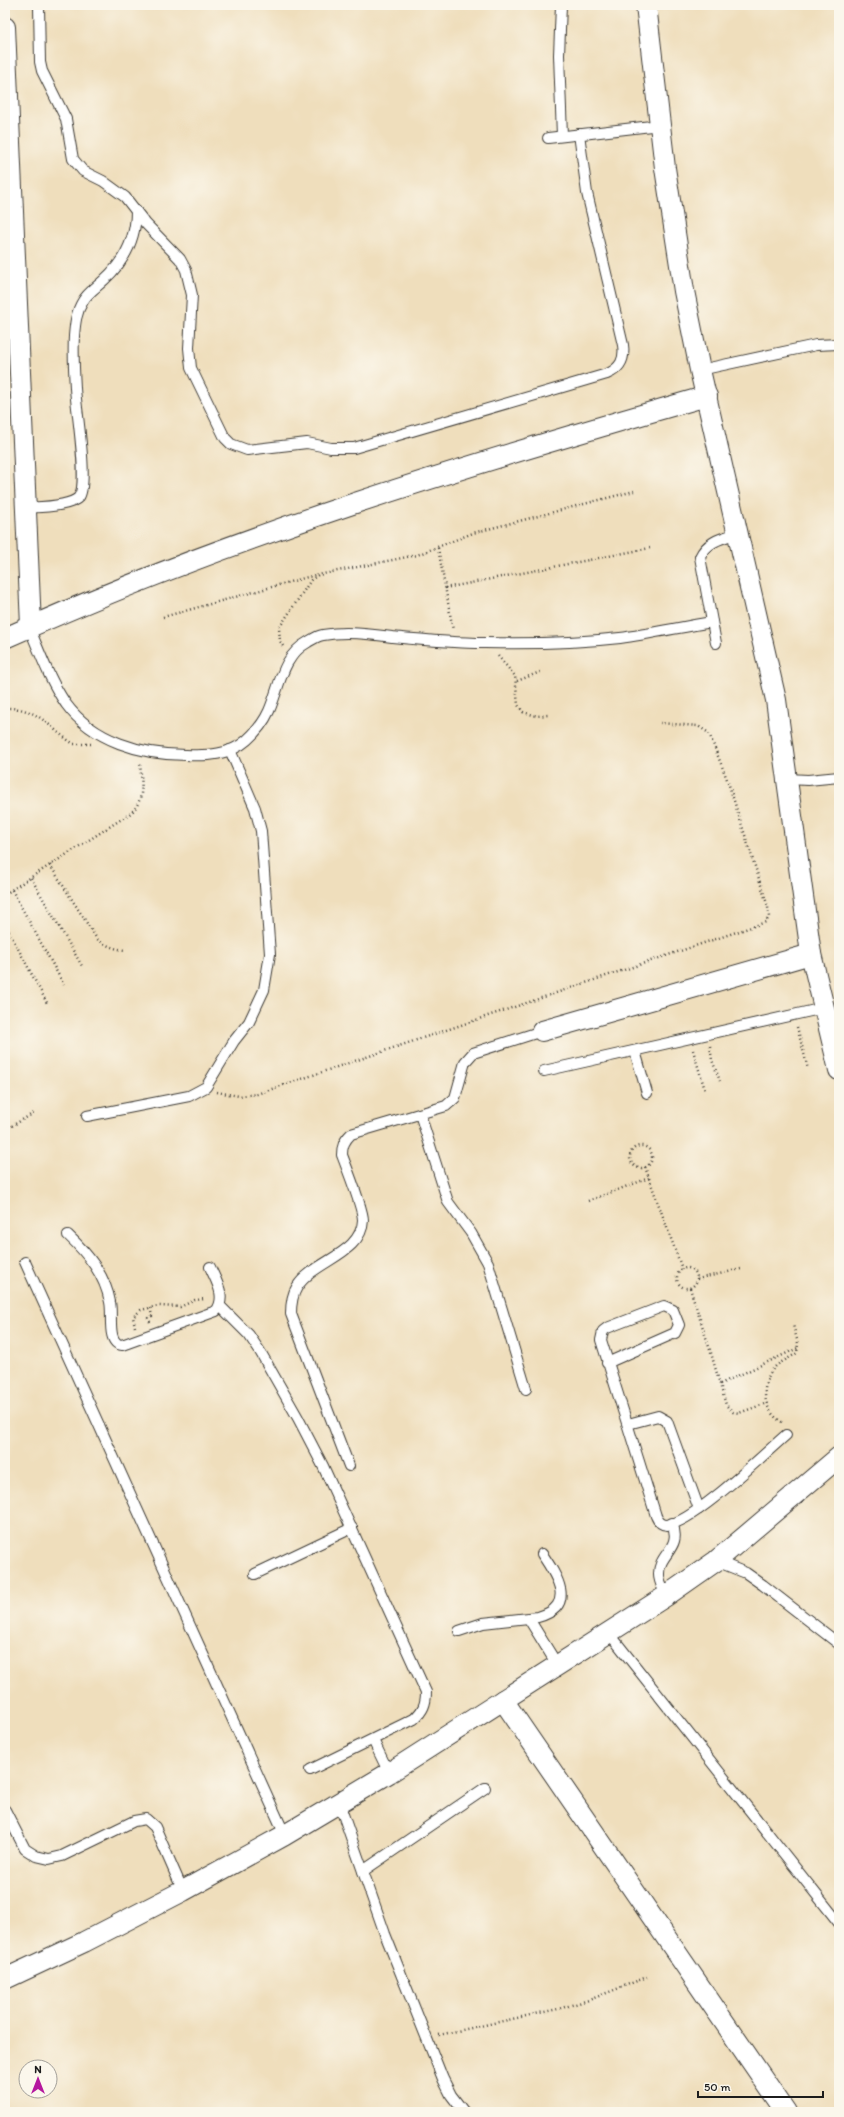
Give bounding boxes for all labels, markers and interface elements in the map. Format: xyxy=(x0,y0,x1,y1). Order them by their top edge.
north arrow xyxy=(18,2059,58,2099)
text: N xyxy=(34,2063,42,2076)
scale bar xyxy=(698,2073,823,2099)
text: 50 m xyxy=(704,2080,730,2094)

